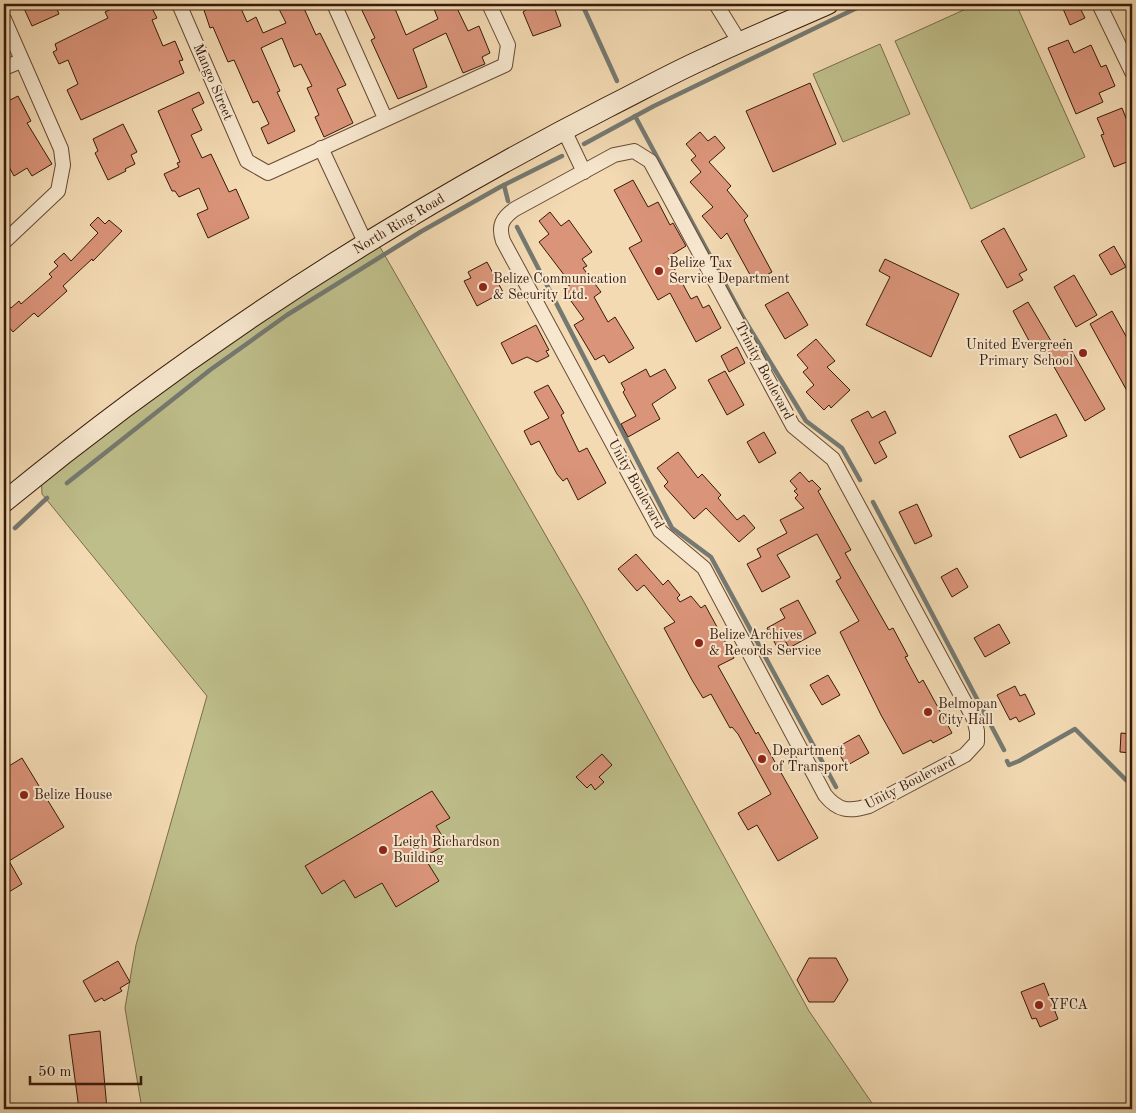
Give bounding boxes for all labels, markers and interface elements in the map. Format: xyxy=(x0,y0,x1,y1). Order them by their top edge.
street label: Mango Street xyxy=(191,42,235,122)
street label: North Ring Road xyxy=(351,191,447,257)
place label: Belize Tax Service Department xyxy=(669,256,790,286)
marker: Belize Tax Service Department xyxy=(653,265,665,277)
place label: Belize Communication & Security Ltd. xyxy=(493,272,627,302)
marker: Belize Communication & Security Ltd. xyxy=(477,281,489,293)
street label: Trinity Boulevard xyxy=(732,320,796,422)
place label: United Evergreen Primary School xyxy=(966,338,1073,368)
marker: United Evergreen Primary School xyxy=(1077,347,1089,359)
street label: Unity Boulevard xyxy=(606,437,666,531)
place label: Belize Archives & Records Service xyxy=(709,628,821,658)
marker: Belize Archives & Records Service xyxy=(693,637,705,649)
place label: Belmopan City Hall xyxy=(938,697,998,727)
marker: Belmopan City Hall xyxy=(922,706,934,718)
place label: Department of Transport xyxy=(772,744,849,774)
marker: Department of Transport xyxy=(756,753,768,765)
street label: Unity Boulevard xyxy=(862,754,958,812)
place label: Belize House xyxy=(34,788,112,802)
marker: Belize House xyxy=(18,789,30,801)
place label: Leigh Richardson Building xyxy=(393,835,500,865)
marker: Leigh Richardson Building xyxy=(377,844,389,856)
place label: YFCA xyxy=(1049,998,1088,1012)
marker: YFCA xyxy=(1033,999,1045,1011)
scale bar xyxy=(30,1053,141,1085)
text: 50 m xyxy=(38,1065,72,1080)

